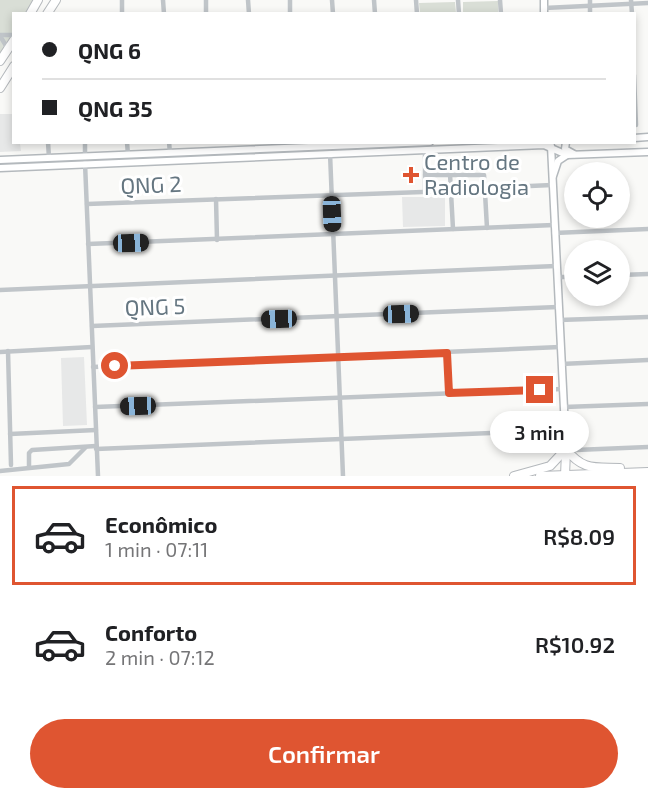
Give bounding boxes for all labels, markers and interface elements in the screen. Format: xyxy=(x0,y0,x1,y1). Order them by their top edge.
text: QNG 6 xyxy=(78,37,141,63)
text: QNG 35 xyxy=(78,95,153,121)
place label: Centro de Radiologia xyxy=(424,148,529,199)
map controls xyxy=(564,162,630,306)
button: locate xyxy=(564,162,630,228)
marker: Centro de Radiologia xyxy=(402,166,420,184)
street label: QNG 2 xyxy=(120,170,182,199)
car xyxy=(322,196,342,232)
car xyxy=(113,233,149,253)
button: layers xyxy=(564,240,630,306)
street label: QNG 5 xyxy=(124,292,186,321)
car xyxy=(383,304,419,324)
car xyxy=(261,309,297,329)
route start xyxy=(101,352,128,379)
route end xyxy=(526,376,553,403)
car xyxy=(120,396,156,416)
callout: 3 min xyxy=(490,411,590,453)
text: 3 min xyxy=(514,420,565,444)
icon: car xyxy=(33,509,87,563)
text: Econômico xyxy=(105,511,217,537)
text: R$8.09 xyxy=(543,523,615,549)
text: 1 min · 07:11 xyxy=(105,537,208,561)
icon: car xyxy=(33,617,87,671)
text: Conforto xyxy=(105,619,197,645)
text: R$10.92 xyxy=(535,631,615,657)
text: 2 min · 07:12 xyxy=(105,645,215,669)
button: Confirmar xyxy=(30,719,618,788)

